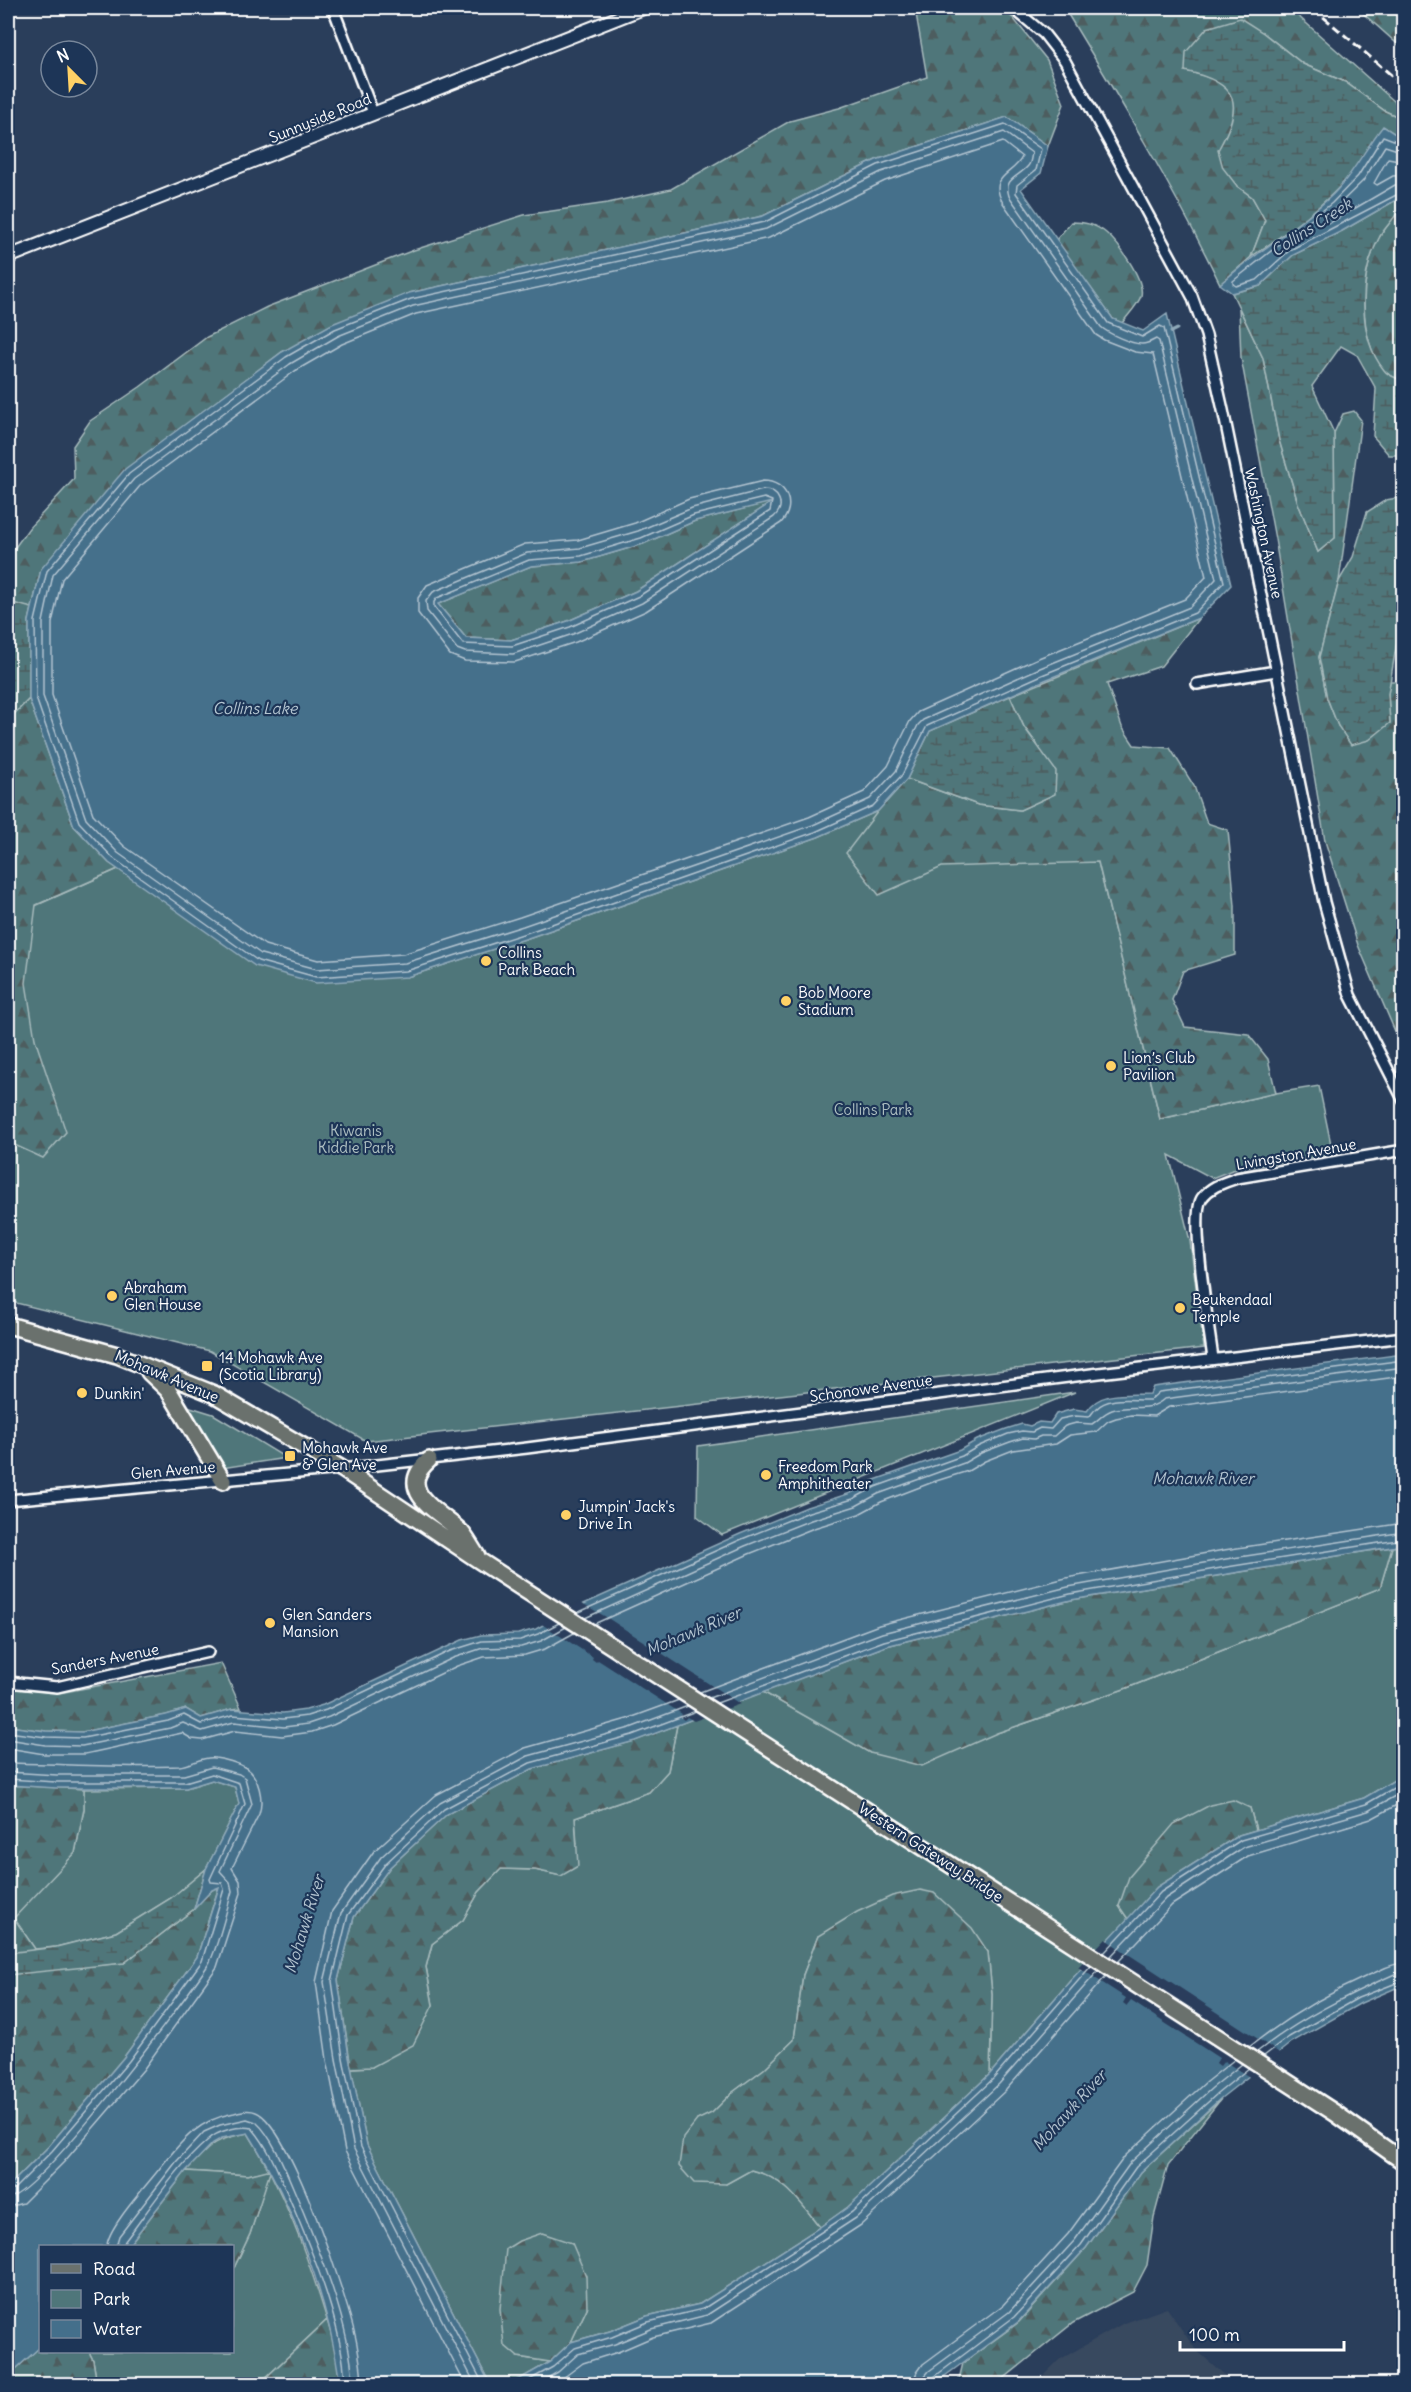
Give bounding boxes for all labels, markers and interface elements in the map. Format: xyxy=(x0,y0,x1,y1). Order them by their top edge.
north arrow xyxy=(39,39,99,99)
text: N xyxy=(54,44,72,67)
street label: Sunnyside Road xyxy=(266,89,374,147)
water label: Collins Creek xyxy=(1267,192,1357,261)
street label: Washington Avenue xyxy=(1241,466,1287,600)
water label: Collins Lake xyxy=(213,698,299,718)
place label: Collins Park Beach xyxy=(498,943,576,979)
marker: Collins Park Beach xyxy=(479,954,493,968)
place label: Bob Moore Stadium xyxy=(798,983,871,1019)
marker: Bob Moore Stadium xyxy=(779,994,793,1008)
place label: Lion’s Club Pavilion xyxy=(1123,1048,1195,1084)
marker: Lion’s Club Pavilion xyxy=(1104,1059,1118,1073)
park label: Collins Park xyxy=(834,1100,912,1119)
park label: Kiwanis Kiddie Park xyxy=(318,1121,394,1157)
street label: Livingston Avenue xyxy=(1234,1134,1358,1174)
place label: Abraham Glen House xyxy=(124,1278,201,1314)
marker: Abraham Glen House xyxy=(105,1289,119,1303)
place label: Beukendaal Temple xyxy=(1192,1290,1272,1326)
marker: Beukendaal Temple xyxy=(1173,1301,1187,1315)
street label: Mohawk Avenue xyxy=(112,1346,222,1406)
place label: 14 Mohawk Ave (Scotia Library) xyxy=(219,1348,323,1384)
marker: 14 Mohawk Ave (Scotia Library) xyxy=(200,1359,214,1373)
street label: Schonowe Avenue xyxy=(808,1370,934,1406)
place label: Dunkin' xyxy=(94,1384,145,1403)
marker: Dunkin' xyxy=(75,1386,89,1400)
place label: Mohawk Ave & Glen Ave xyxy=(302,1438,388,1474)
marker: Mohawk Ave & Glen Ave xyxy=(283,1449,297,1463)
street label: Glen Avenue xyxy=(130,1457,216,1483)
place label: Freedom Park Amphitheater xyxy=(778,1457,873,1493)
marker: Freedom Park Amphitheater xyxy=(759,1468,773,1482)
water label: Mohawk River xyxy=(1152,1468,1256,1488)
place label: Jumpin' Jack's Drive In xyxy=(578,1497,675,1533)
marker: Jumpin' Jack's Drive In xyxy=(559,1508,573,1522)
water label: Mohawk River xyxy=(642,1601,746,1660)
place label: Glen Sanders Mansion xyxy=(282,1605,372,1641)
marker: Glen Sanders Mansion xyxy=(263,1616,277,1630)
street label: Sanders Avenue xyxy=(50,1639,160,1679)
street label: Western Gateway Bridge xyxy=(855,1798,1007,1906)
water label: Mohawk River xyxy=(280,1870,329,1975)
water label: Mohawk River xyxy=(1028,2064,1112,2154)
legend xyxy=(39,2245,234,2353)
text: Road xyxy=(93,2257,136,2280)
text: Park xyxy=(93,2287,130,2310)
scale bar xyxy=(1180,2314,1344,2352)
text: Water xyxy=(93,2317,143,2340)
text: 100 m xyxy=(1189,2323,1240,2346)

